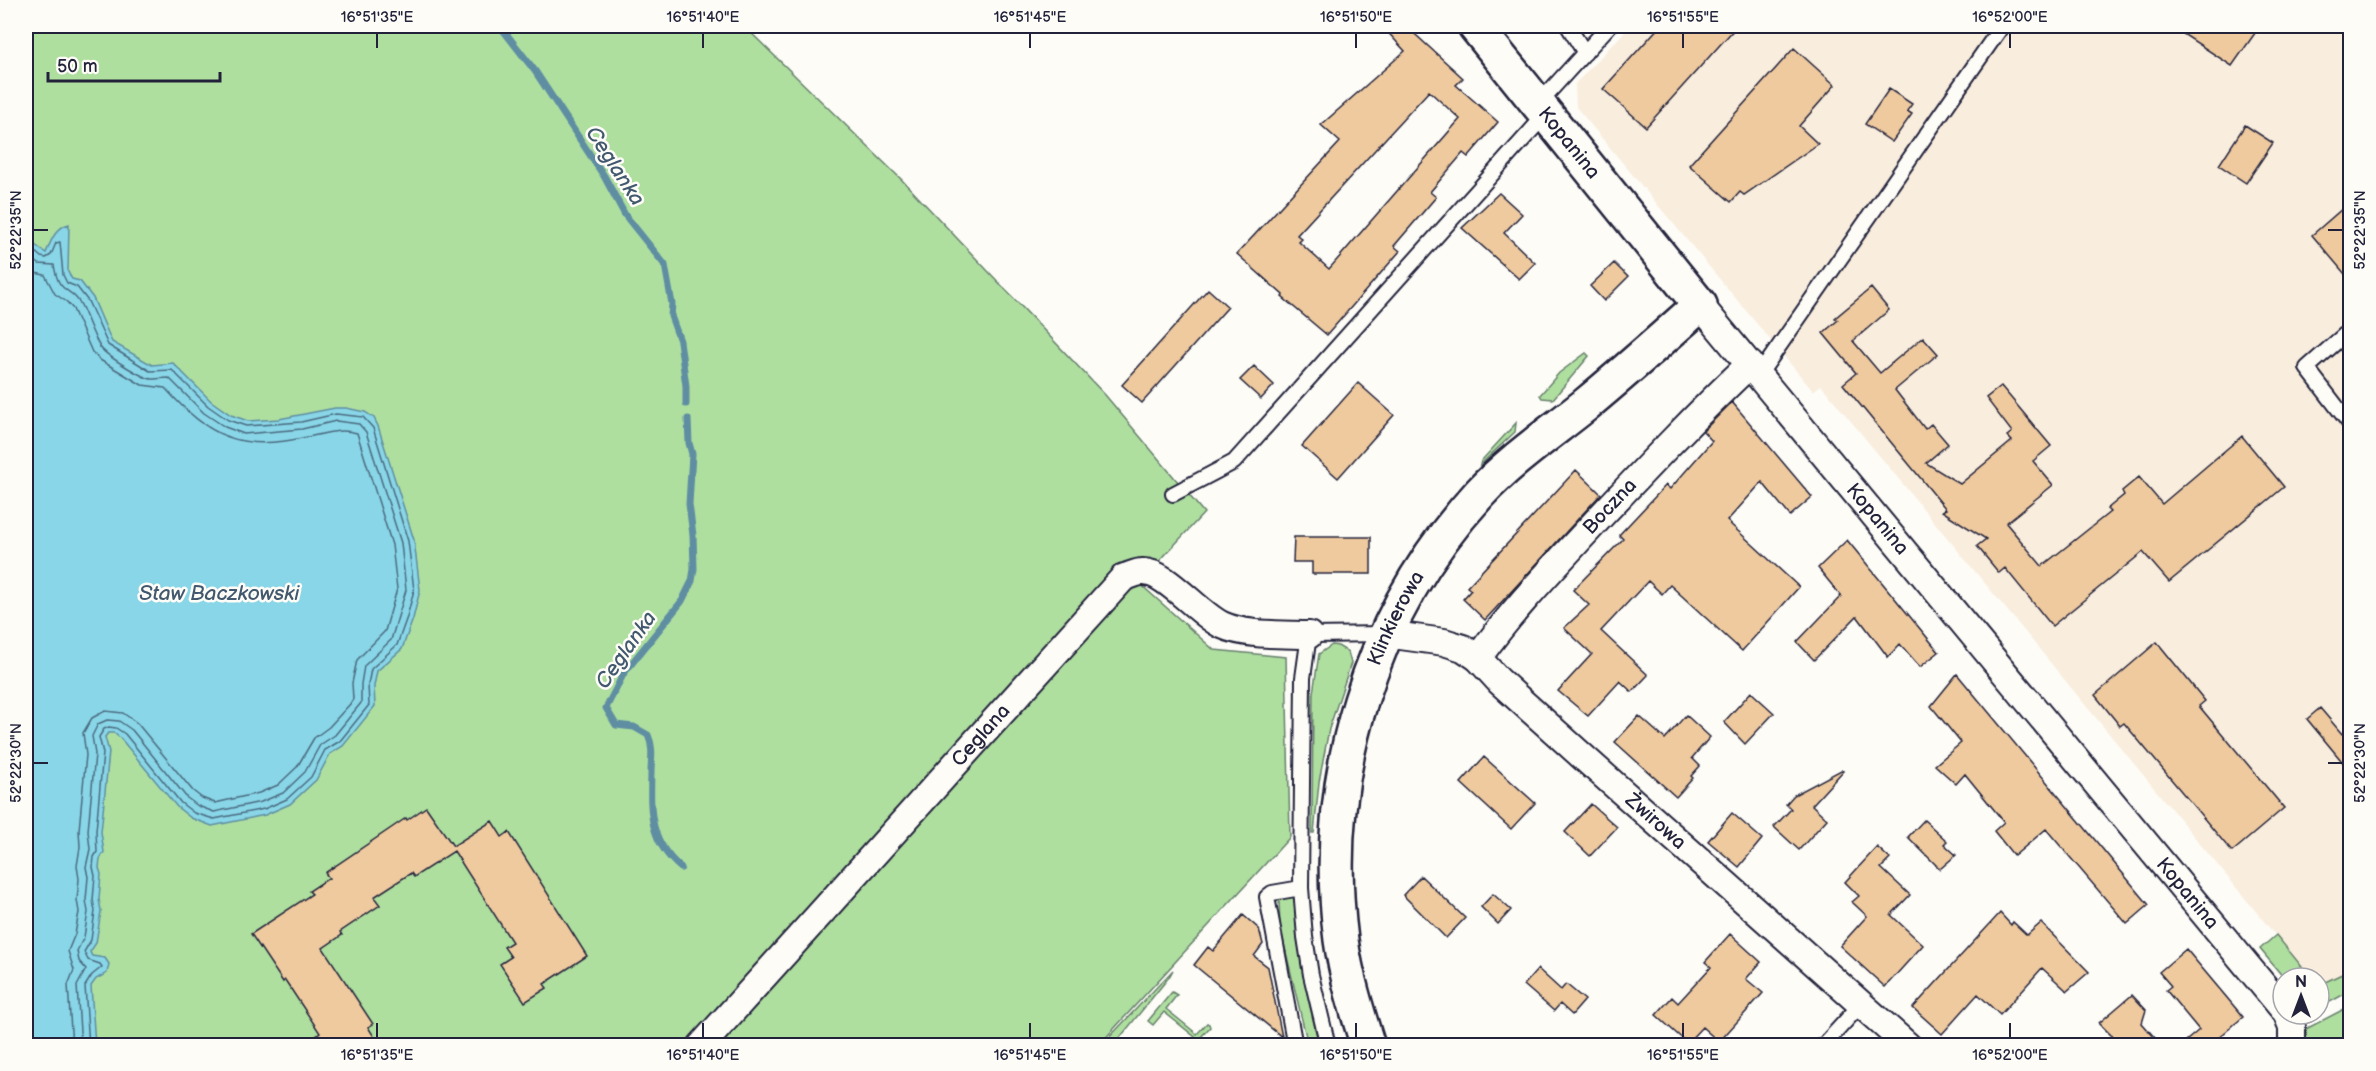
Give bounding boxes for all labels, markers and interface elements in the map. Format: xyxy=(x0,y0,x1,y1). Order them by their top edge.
text: 16°51'35"E xyxy=(341,8,413,27)
text: 16°51'40"E xyxy=(667,8,740,27)
text: 16°51'45"E xyxy=(994,8,1066,27)
text: 16°51'50"E xyxy=(1320,8,1392,27)
text: 16°51'55"E xyxy=(1647,8,1719,27)
text: 16°52'00"E xyxy=(1972,8,2048,27)
scale bar xyxy=(48,45,220,83)
text: 50 m xyxy=(57,56,98,77)
street label: Kopanina xyxy=(1533,102,1605,184)
water label: Ceglanka xyxy=(580,122,650,210)
text: 52°22'35"N xyxy=(7,190,26,270)
text: 52°22'35"N xyxy=(2351,190,2370,270)
street label: Boczna xyxy=(1578,474,1642,540)
street label: Kopanina xyxy=(1841,479,1914,560)
street label: Klinkierowa xyxy=(1363,567,1430,669)
water label: Staw Baczkowski xyxy=(139,581,300,606)
water label: Ceglanka xyxy=(590,606,662,694)
street label: Ceglana xyxy=(947,699,1015,772)
text: 52°22'30"N xyxy=(7,723,26,803)
text: 52°22'30"N xyxy=(2351,723,2370,803)
street label: Żwirowa xyxy=(1620,787,1691,855)
street label: Kopanina xyxy=(2151,853,2224,934)
north arrow xyxy=(2271,966,2331,1026)
text: N xyxy=(2295,973,2307,992)
text: 16°51'35"E xyxy=(341,1046,413,1065)
text: 16°51'40"E xyxy=(667,1046,740,1065)
text: 16°51'45"E xyxy=(994,1046,1066,1065)
text: 16°51'50"E xyxy=(1320,1046,1392,1065)
text: 16°51'55"E xyxy=(1647,1046,1719,1065)
text: 16°52'00"E xyxy=(1972,1046,2048,1065)

